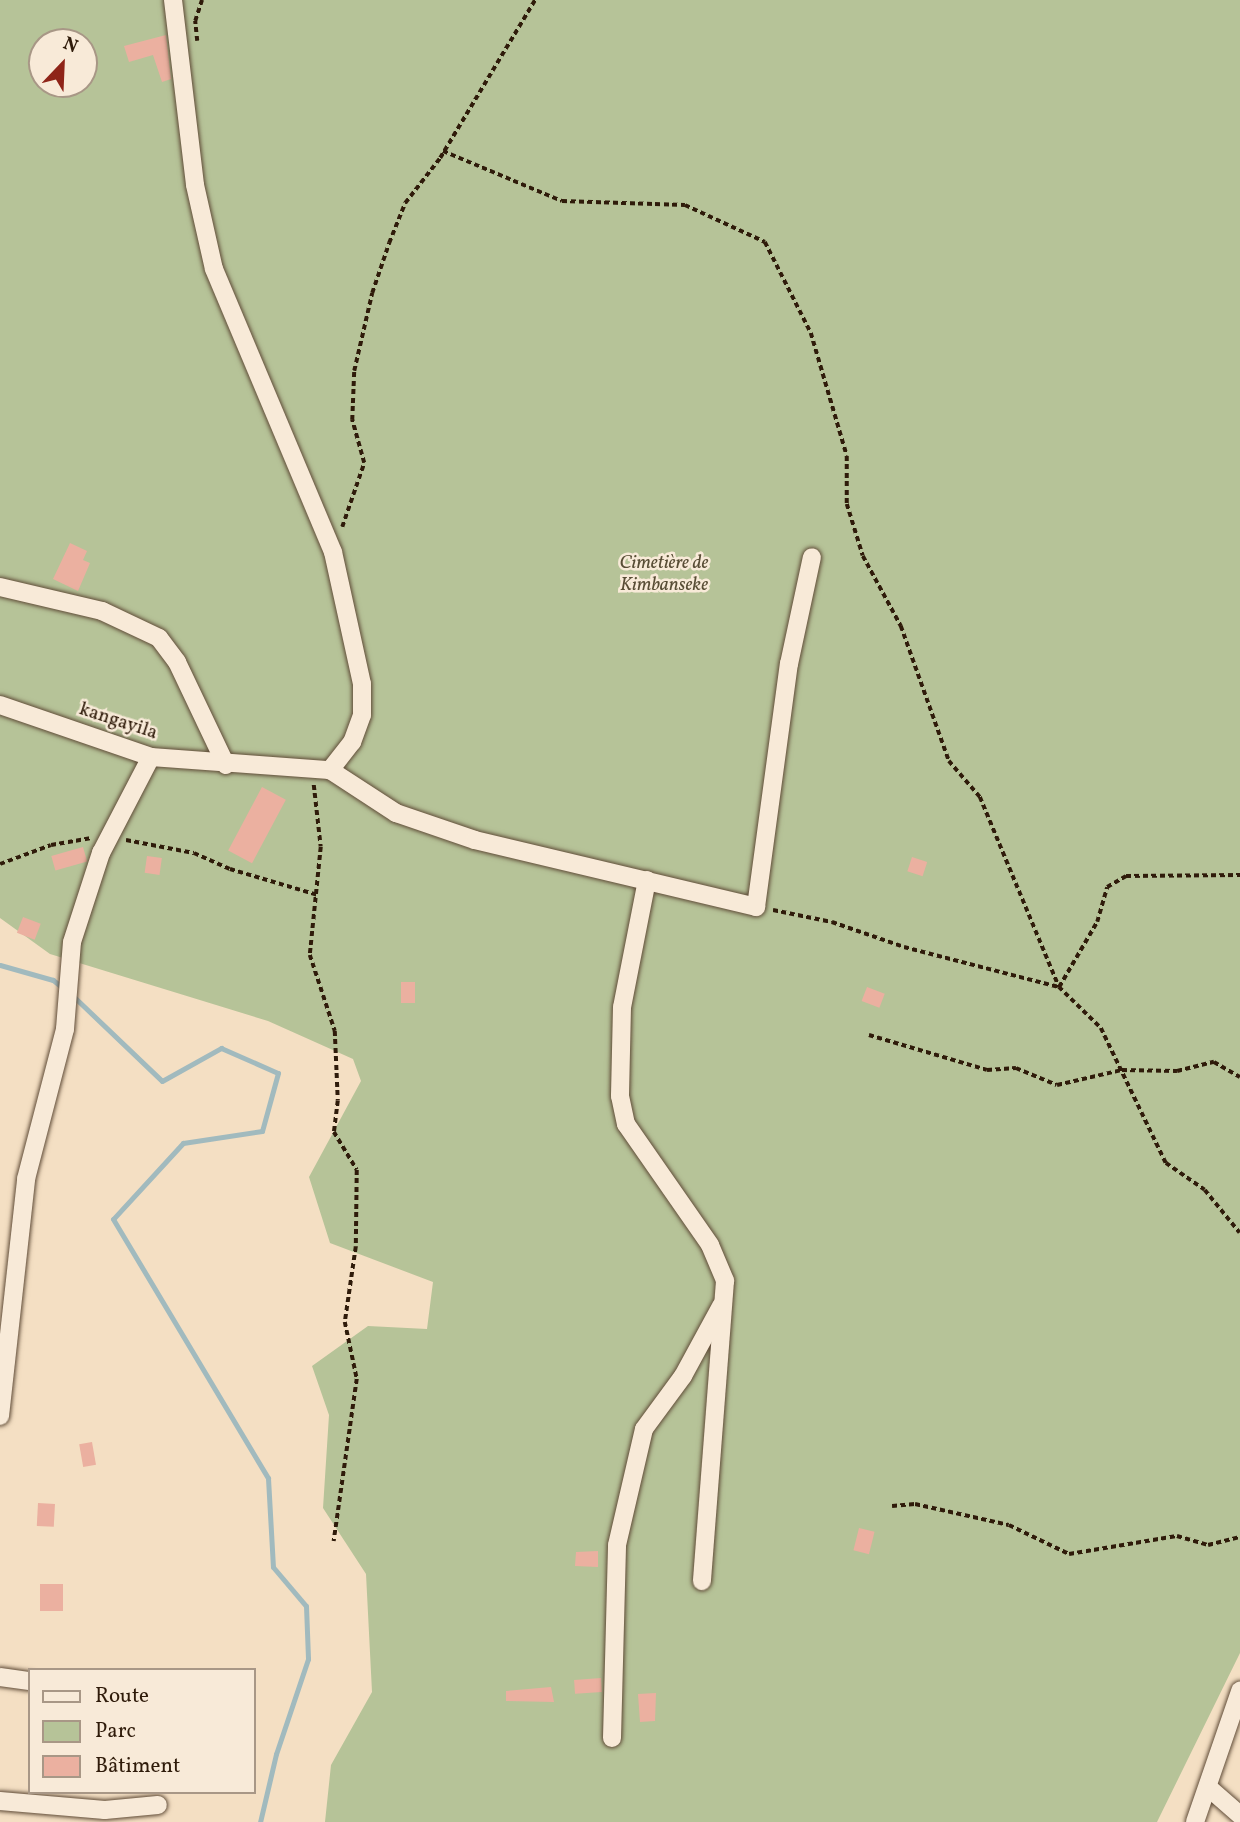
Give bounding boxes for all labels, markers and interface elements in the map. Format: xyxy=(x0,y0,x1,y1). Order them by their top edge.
north arrow xyxy=(28,28,98,98)
text: N xyxy=(59,31,82,60)
park label: Cimetière de Kimbanseke xyxy=(619,553,709,597)
street label: kangayila xyxy=(76,699,160,745)
legend xyxy=(28,1668,256,1794)
text: Route xyxy=(95,1682,149,1711)
text: Parc xyxy=(95,1717,136,1746)
text: Bâtiment xyxy=(95,1752,180,1781)

